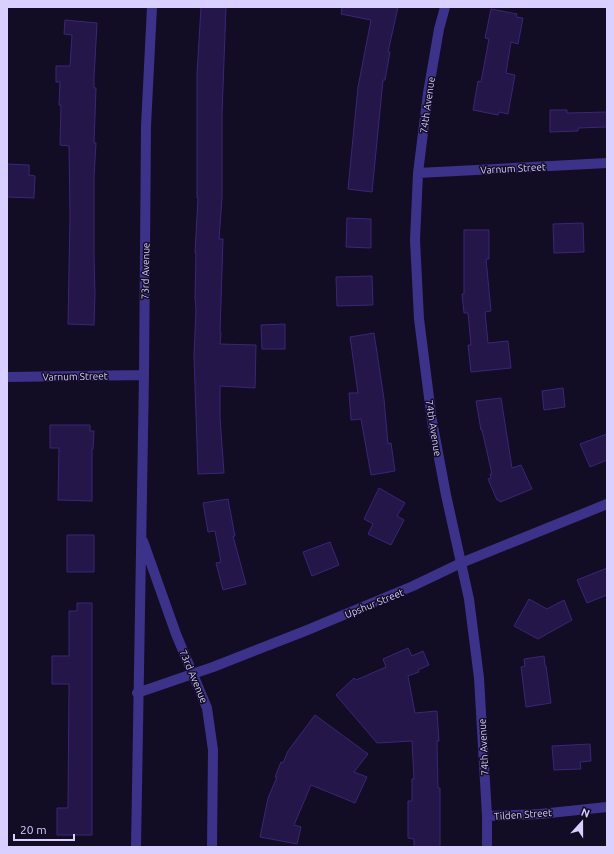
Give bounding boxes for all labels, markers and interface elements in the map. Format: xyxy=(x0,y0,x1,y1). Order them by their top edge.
street label: 74th Avenue xyxy=(418,76,437,134)
street label: Varnum Street xyxy=(480,161,546,176)
street label: 73rd Avenue xyxy=(140,242,151,300)
street label: Varnum Street xyxy=(42,370,108,383)
street label: 74th Avenue xyxy=(424,399,443,457)
street label: Upshur Street xyxy=(343,587,405,620)
street label: 73rd Avenue xyxy=(177,648,210,705)
street label: 74th Avenue xyxy=(477,718,490,776)
north arrow xyxy=(562,802,602,842)
text: N xyxy=(580,806,592,820)
street label: Tilden Street xyxy=(494,807,552,822)
scale bar xyxy=(14,816,74,842)
text: 20 m xyxy=(20,823,47,836)

